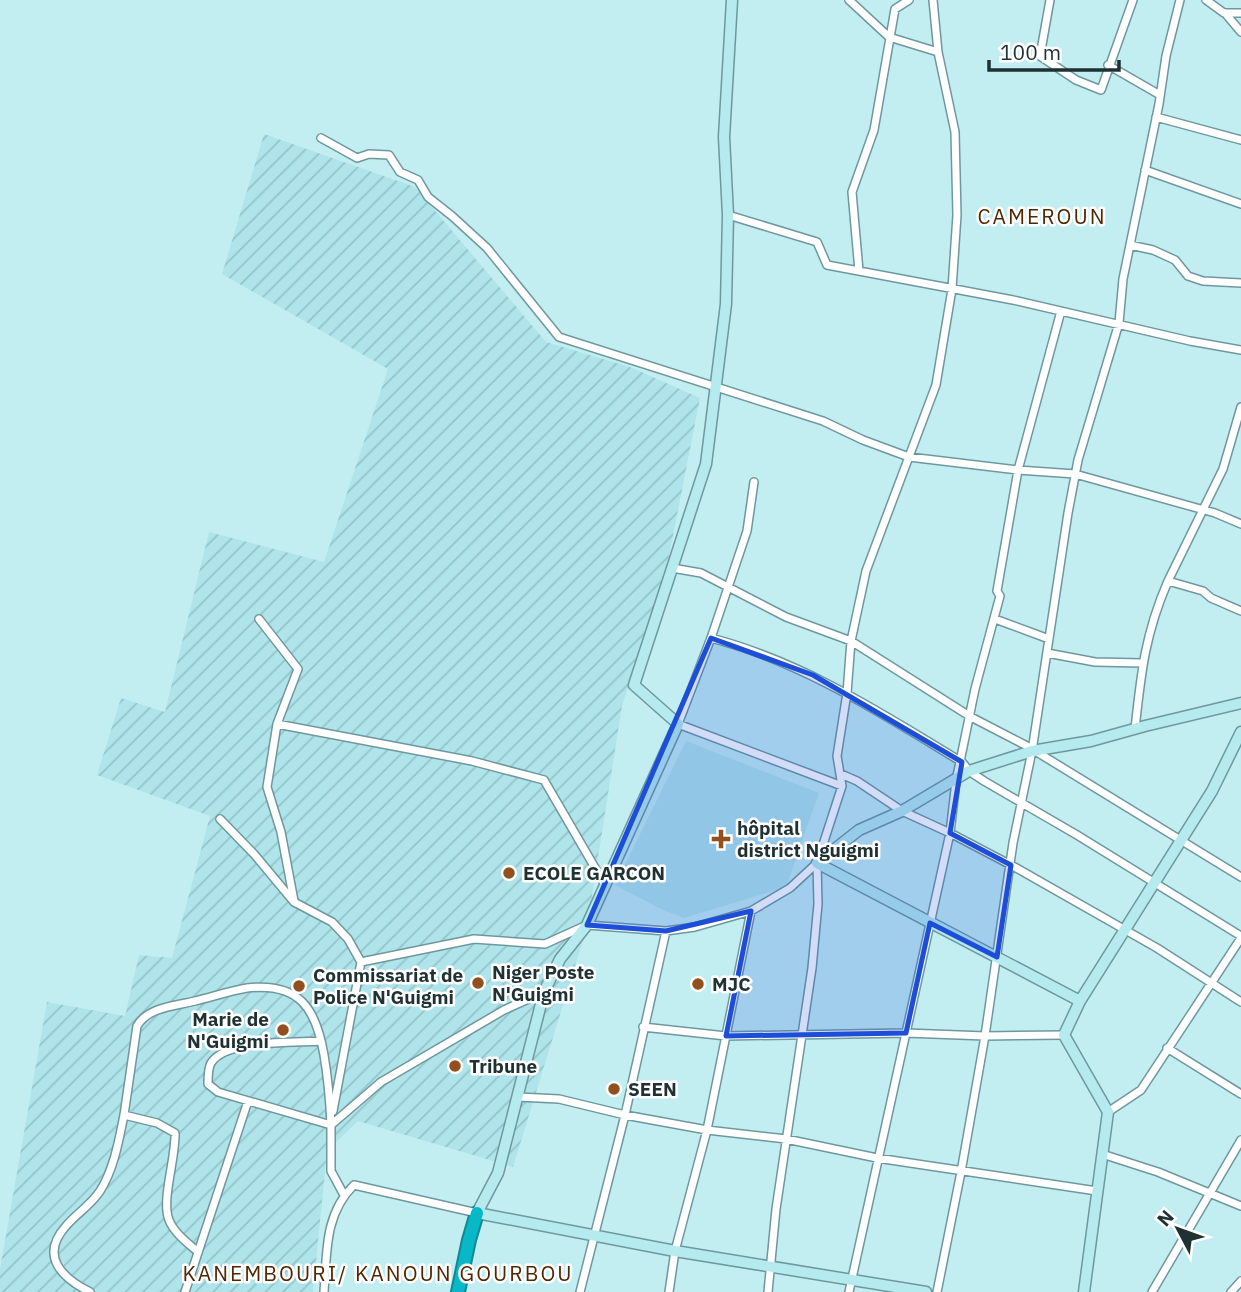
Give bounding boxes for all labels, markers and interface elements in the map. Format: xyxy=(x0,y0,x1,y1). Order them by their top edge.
scale bar xyxy=(989,28,1118,72)
text: 100 m xyxy=(1000,38,1061,66)
district label: CAMEROUN xyxy=(978,202,1106,230)
place label: hôpital district Nguigmi xyxy=(737,816,879,862)
marker: hôpital district Nguigmi xyxy=(711,829,731,849)
place label: ECOLE GARCON xyxy=(523,861,665,885)
marker: ECOLE GARCON xyxy=(501,865,517,881)
place label: Niger Poste N'Guigmi xyxy=(492,960,595,1006)
place label: Commissariat de Police N'Guigmi xyxy=(313,963,463,1009)
place label: MJC xyxy=(712,972,751,996)
marker: Niger Poste N'Guigmi xyxy=(470,975,486,991)
marker: MJC xyxy=(690,976,706,992)
marker: Commissariat de Police N'Guigmi xyxy=(291,978,307,994)
place label: Marie de N'Guigmi xyxy=(187,1007,269,1053)
marker: Marie de N'Guigmi xyxy=(275,1022,291,1038)
place label: Tribune xyxy=(469,1054,537,1078)
marker: Tribune xyxy=(447,1058,463,1074)
place label: SEEN xyxy=(628,1077,677,1101)
marker: SEEN xyxy=(606,1081,622,1097)
north arrow xyxy=(1143,1194,1213,1264)
text: N xyxy=(1152,1205,1179,1231)
district label: KANEMBOURI/ KANOUN GOURBOU xyxy=(182,1259,574,1287)

